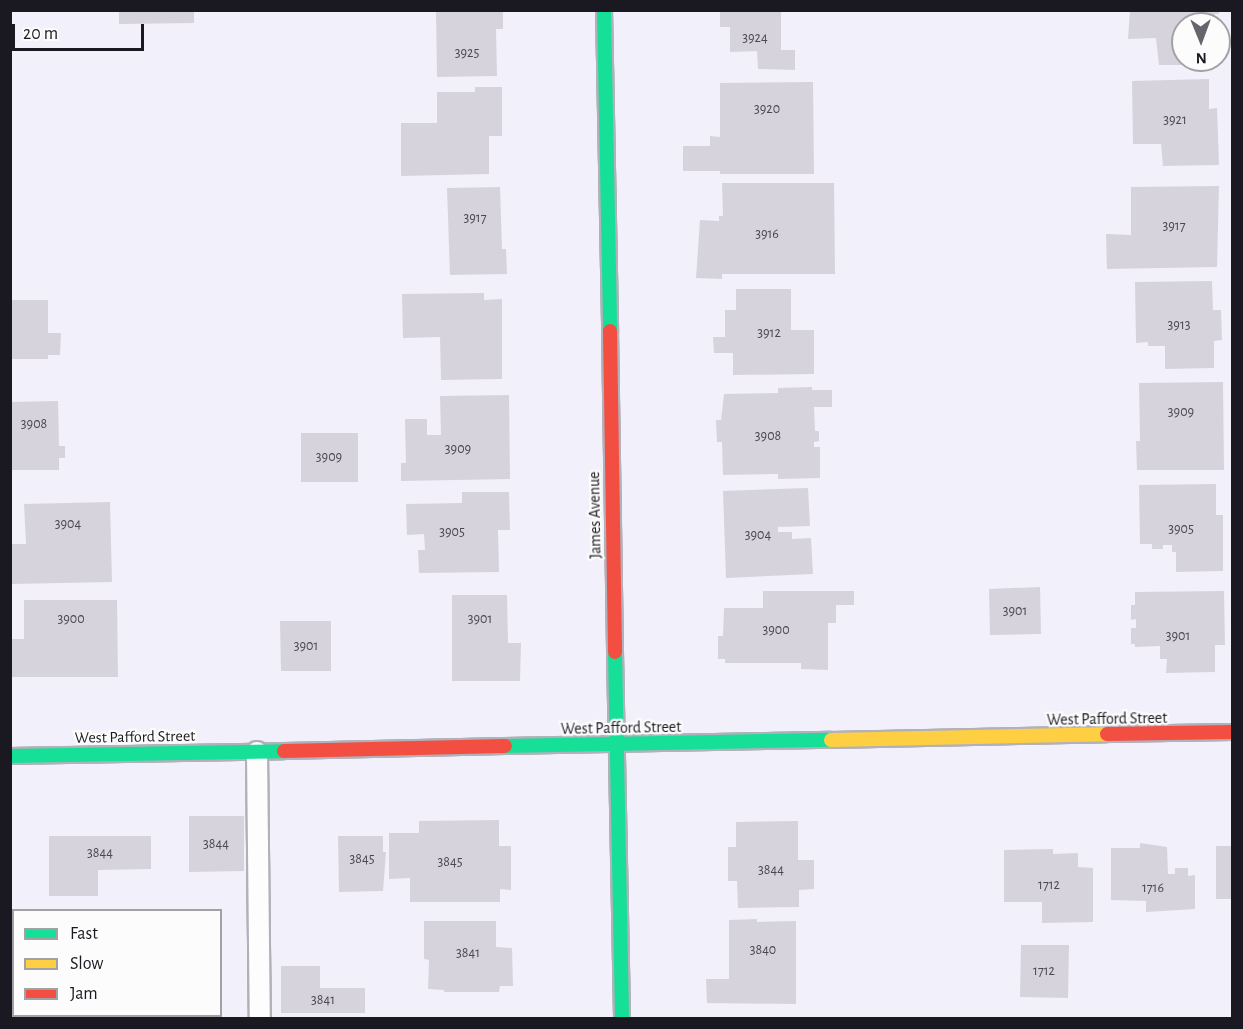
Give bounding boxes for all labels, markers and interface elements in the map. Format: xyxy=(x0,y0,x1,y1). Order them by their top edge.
scale bar xyxy=(15,12,147,50)
north arrow xyxy=(1171,12,1231,72)
text: 20 m xyxy=(23,25,58,43)
house number: 3924 xyxy=(742,30,768,46)
house number: 3925 xyxy=(455,45,479,61)
text: N xyxy=(1196,50,1207,66)
house number: 3920 xyxy=(754,101,780,117)
house number: 3921 xyxy=(1163,112,1187,128)
house number: 3917 xyxy=(463,210,487,226)
house number: 3917 xyxy=(1162,218,1186,234)
house number: 3916 xyxy=(755,226,779,242)
house number: 3913 xyxy=(1168,317,1190,333)
house number: 3912 xyxy=(757,325,781,341)
house number: 3909 xyxy=(1168,404,1194,420)
house number: 3908 xyxy=(21,416,47,432)
house number: 3908 xyxy=(755,428,781,444)
house number: 3909 xyxy=(445,441,471,457)
house number: 3909 xyxy=(316,449,342,465)
street label: James Avenue xyxy=(585,471,605,559)
house number: 3904 xyxy=(55,516,81,532)
house number: 3905 xyxy=(1168,521,1194,537)
house number: 3905 xyxy=(439,524,465,540)
house number: 3904 xyxy=(745,527,771,543)
house number: 3901 xyxy=(1003,603,1027,619)
house number: 3900 xyxy=(57,611,85,627)
house number: 3901 xyxy=(468,611,492,627)
house number: 3900 xyxy=(762,622,790,638)
house number: 3901 xyxy=(1166,628,1190,644)
house number: 3901 xyxy=(294,638,318,654)
street label: West Pafford Street xyxy=(1047,708,1167,730)
street label: West Pafford Street xyxy=(561,717,681,739)
street label: West Pafford Street xyxy=(75,726,195,748)
house number: 3844 xyxy=(203,836,229,852)
house number: 3844 xyxy=(87,845,113,861)
house number: 3845 xyxy=(350,851,374,867)
house number: 3845 xyxy=(438,854,462,870)
house number: 3844 xyxy=(758,862,784,878)
house number: 1712 xyxy=(1038,877,1060,893)
house number: 1716 xyxy=(1142,880,1164,896)
legend xyxy=(12,909,222,1017)
text: Fast xyxy=(70,925,98,943)
house number: 3840 xyxy=(750,942,776,958)
house number: 3841 xyxy=(456,945,480,961)
text: Slow xyxy=(70,955,103,973)
house number: 1712 xyxy=(1033,963,1055,979)
text: Jam xyxy=(70,985,98,1003)
house number: 3841 xyxy=(311,992,335,1008)

